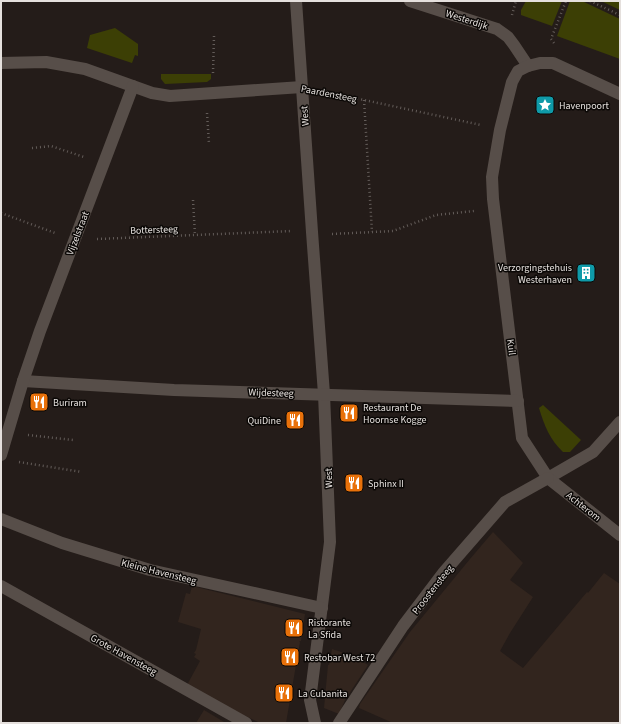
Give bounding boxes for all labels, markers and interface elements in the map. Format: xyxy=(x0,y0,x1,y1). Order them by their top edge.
street label: Westerdijk xyxy=(444,7,490,33)
street label: Paardensteeg xyxy=(300,82,358,106)
place icon: Havenpoort xyxy=(534,94,556,116)
place label: Havenpoort xyxy=(559,99,609,113)
street label: West xyxy=(297,105,313,126)
street label: Vijzelstraat xyxy=(63,209,93,257)
street label: Bottersteeg xyxy=(130,222,178,238)
place label: Verzorgingstehuis Westerhaven xyxy=(498,261,572,287)
building icon: Verzorgingstehuis Westerhaven xyxy=(575,262,597,284)
street label: Kuil xyxy=(503,338,519,356)
street label: Wijdesteeg xyxy=(248,385,294,401)
restaurant icon: Buriram xyxy=(28,391,50,413)
place label: Buriram xyxy=(53,396,87,410)
place label: Restaurant De Hoornse Kogge xyxy=(363,401,427,427)
restaurant icon: Restaurant De Hoornse Kogge xyxy=(338,402,360,424)
restaurant icon: QuiDine xyxy=(284,409,306,431)
place label: QuiDine xyxy=(247,414,281,428)
street label: West xyxy=(322,467,336,488)
restaurant icon: Sphinx II xyxy=(343,472,365,494)
place label: Sphinx II xyxy=(368,477,404,491)
street label: Achterom xyxy=(563,489,604,525)
street label: Kleine Havensteeg xyxy=(120,556,198,588)
street label: Proostensteeg xyxy=(409,562,457,617)
place label: Ristorante La Sfida xyxy=(308,616,351,642)
restaurant icon: Ristorante La Sfida xyxy=(283,617,305,639)
street label: Grote Havensteeg xyxy=(88,631,159,679)
restaurant icon: Restobar West 72 xyxy=(279,646,301,668)
place label: Restobar West 72 xyxy=(304,651,375,665)
restaurant icon: La Cubanita xyxy=(273,682,295,704)
place label: La Cubanita xyxy=(298,687,348,701)

